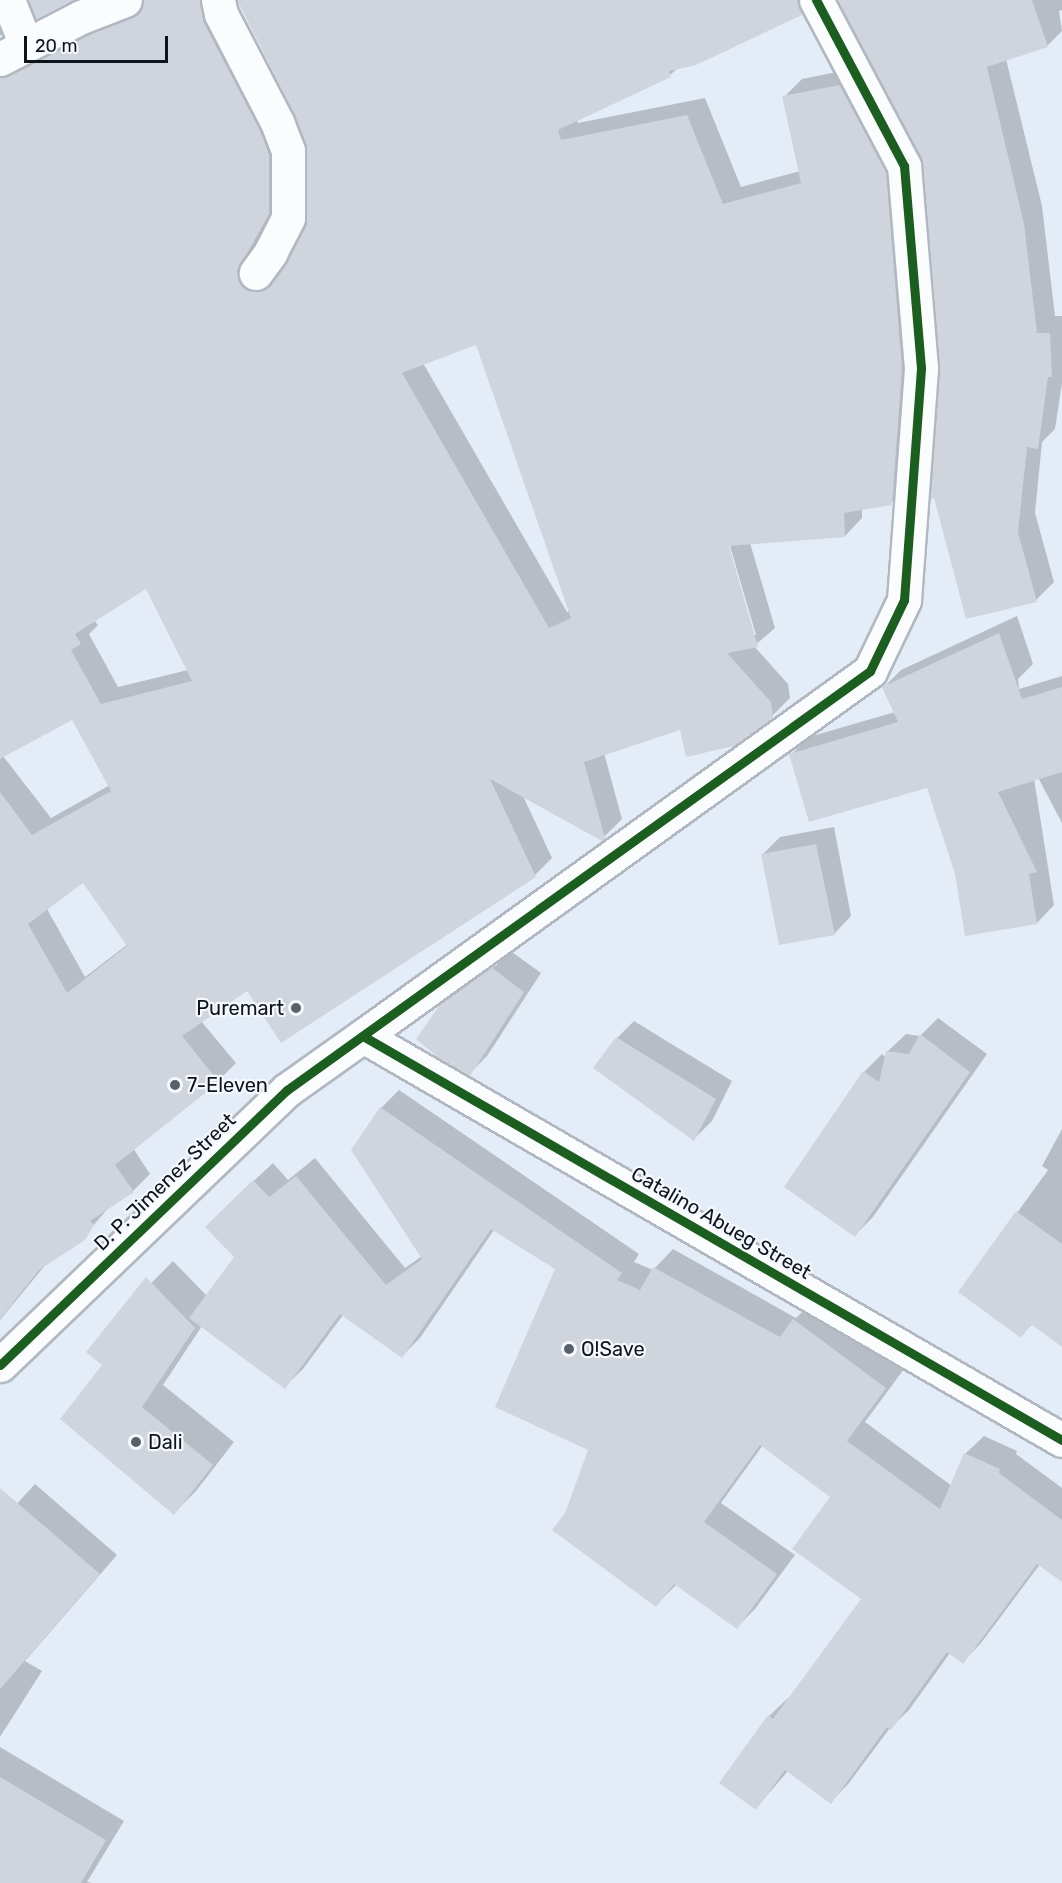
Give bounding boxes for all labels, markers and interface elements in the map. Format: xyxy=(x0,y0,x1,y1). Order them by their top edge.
scale bar xyxy=(27,24,171,62)
text: 20 m xyxy=(35,35,77,57)
place label: Puremart xyxy=(196,996,284,1020)
marker: Puremart xyxy=(289,1001,303,1015)
place label: 7-Eleven xyxy=(187,1073,268,1097)
marker: 7-Eleven xyxy=(168,1078,182,1092)
street label: D. P. Jimenez Street xyxy=(89,1108,241,1256)
street label: Catalino Abueg Street xyxy=(626,1161,816,1285)
place label: O!Save xyxy=(581,1337,645,1361)
marker: O!Save xyxy=(562,1342,576,1356)
place label: Dali xyxy=(148,1430,183,1454)
marker: Dali xyxy=(129,1435,143,1449)

